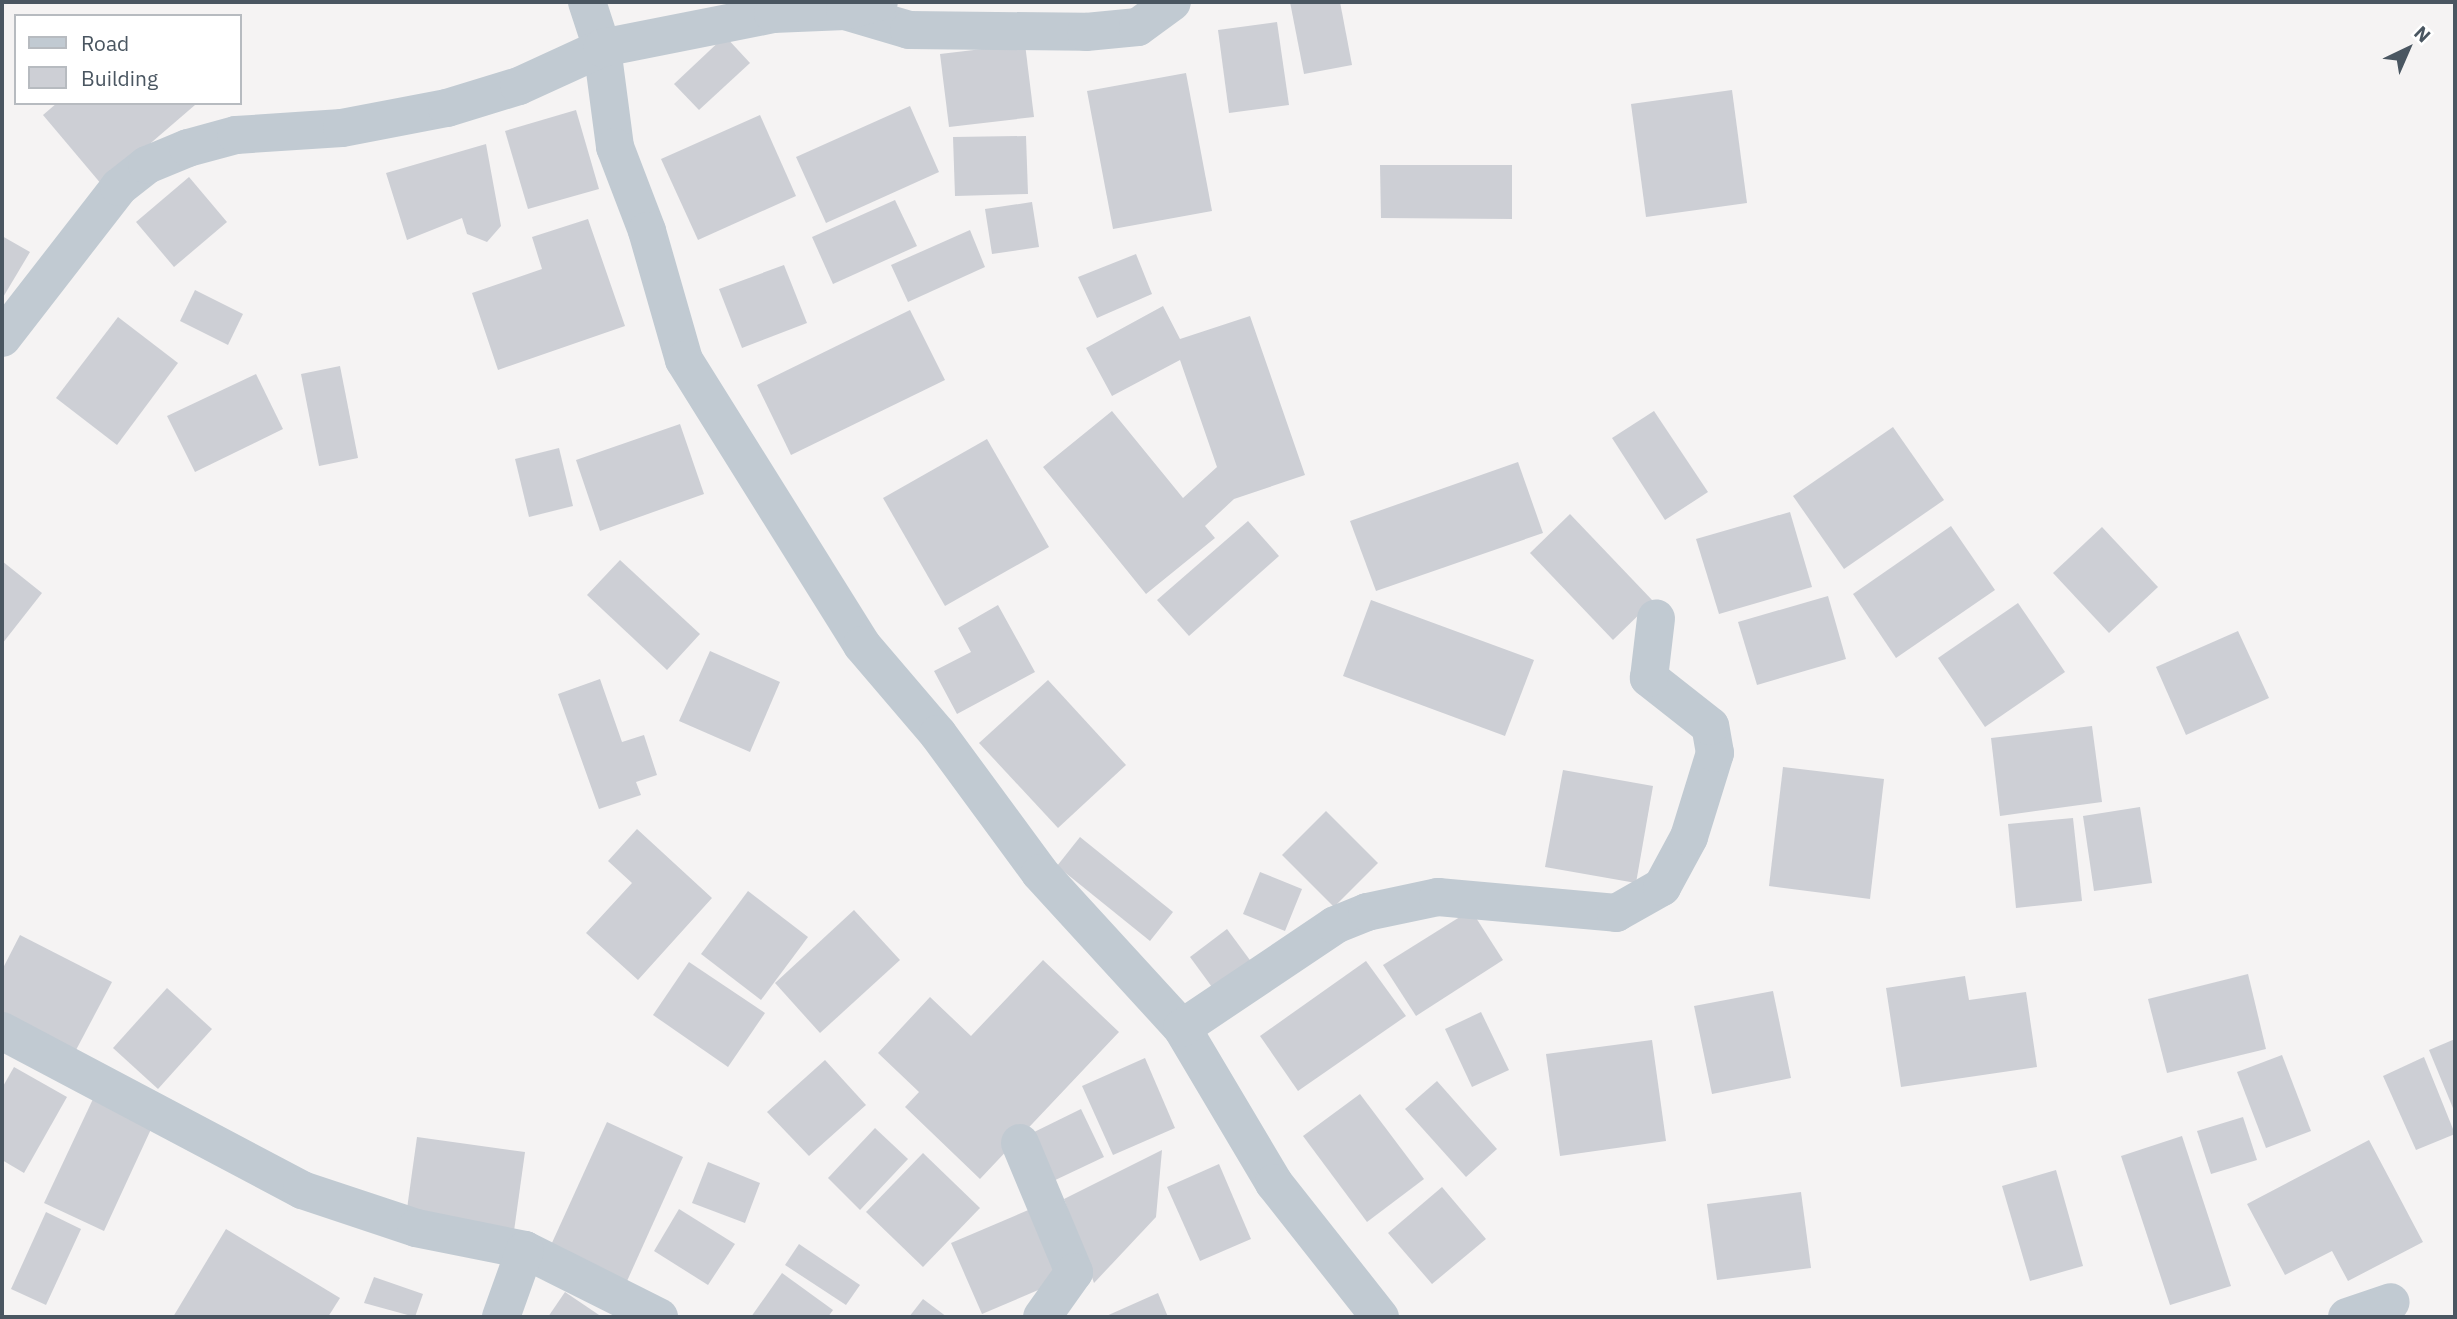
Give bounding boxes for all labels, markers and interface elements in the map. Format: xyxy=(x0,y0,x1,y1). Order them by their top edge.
legend xyxy=(14,14,242,105)
north arrow xyxy=(2373,14,2443,84)
text: N xyxy=(2409,20,2436,47)
text: Road xyxy=(81,29,129,57)
text: Building xyxy=(81,64,158,92)

